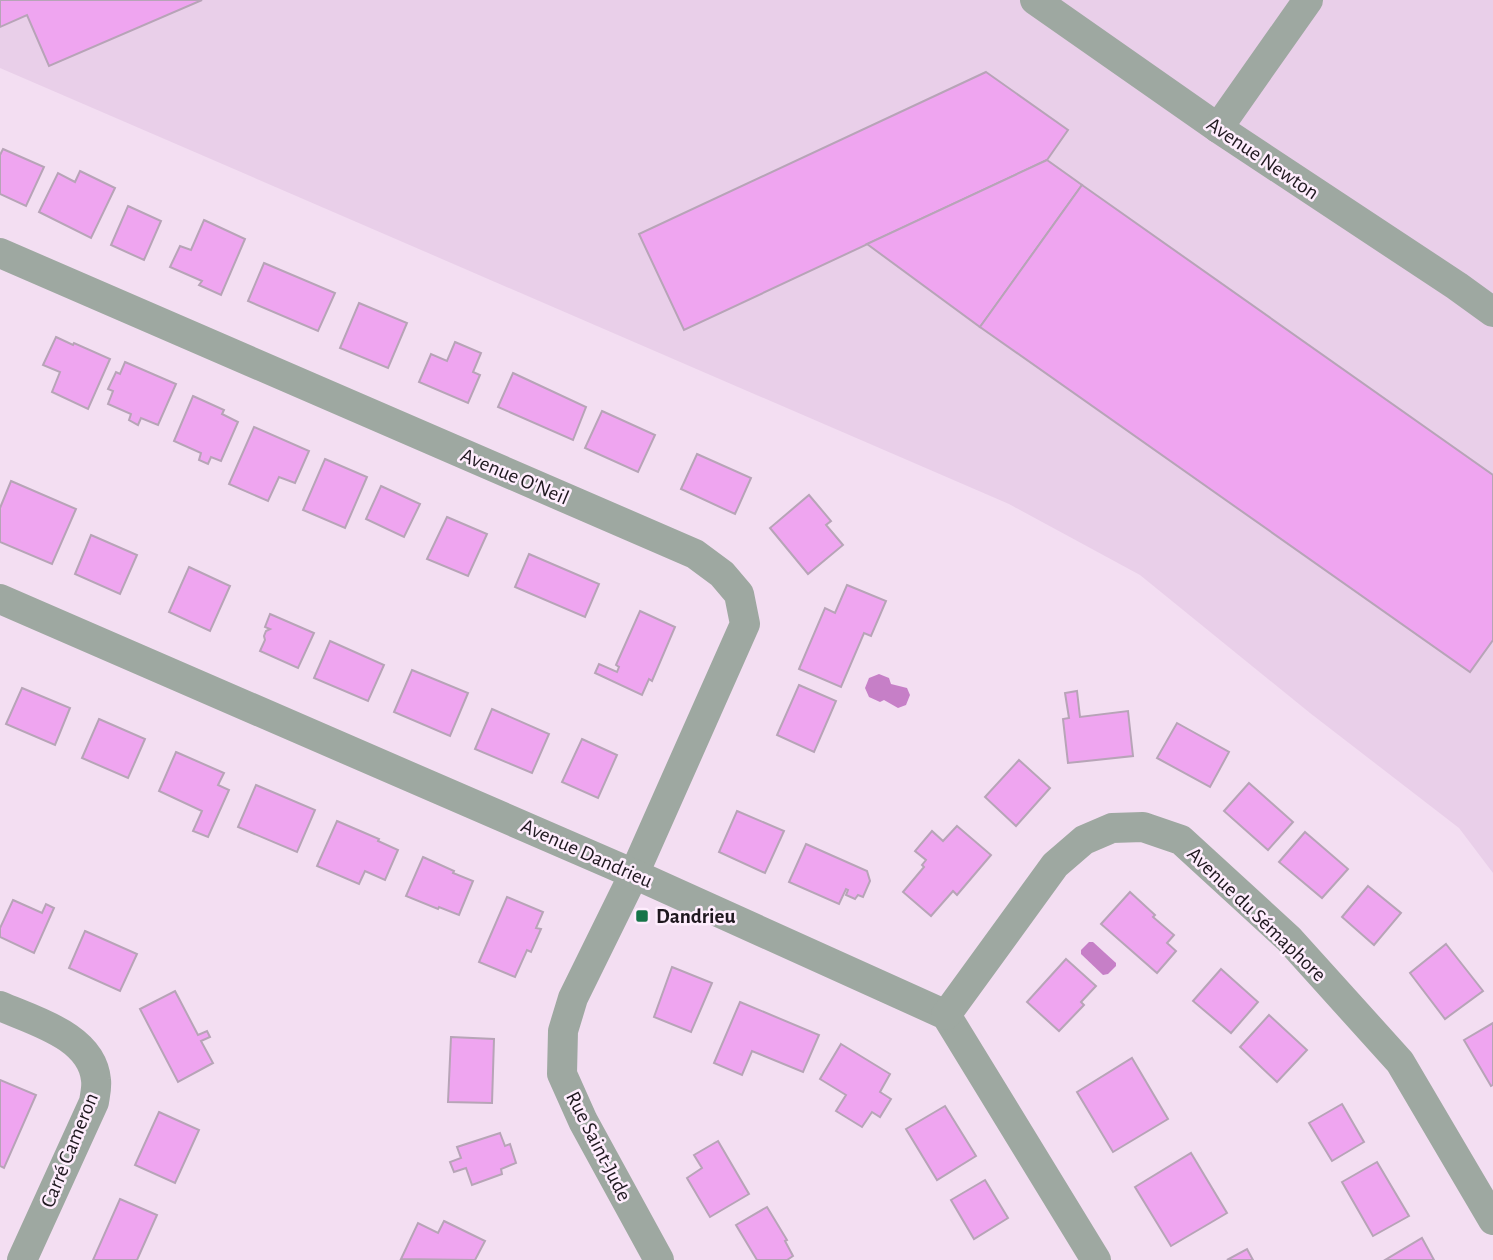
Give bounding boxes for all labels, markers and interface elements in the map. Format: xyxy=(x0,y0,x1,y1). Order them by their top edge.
street label: Avenue Newton xyxy=(1203,113,1322,203)
street label: Avenue O'Neil xyxy=(458,444,572,509)
street label: Avenue Dandrieu xyxy=(518,815,656,892)
street label: Avenue du Sémaphore xyxy=(1183,843,1330,986)
place label: Dandrieu xyxy=(656,906,736,927)
marker: Dandrieu xyxy=(634,908,650,924)
street label: Rue Saint-Jude xyxy=(562,1088,635,1204)
street label: Carré Cameron xyxy=(37,1090,102,1211)

